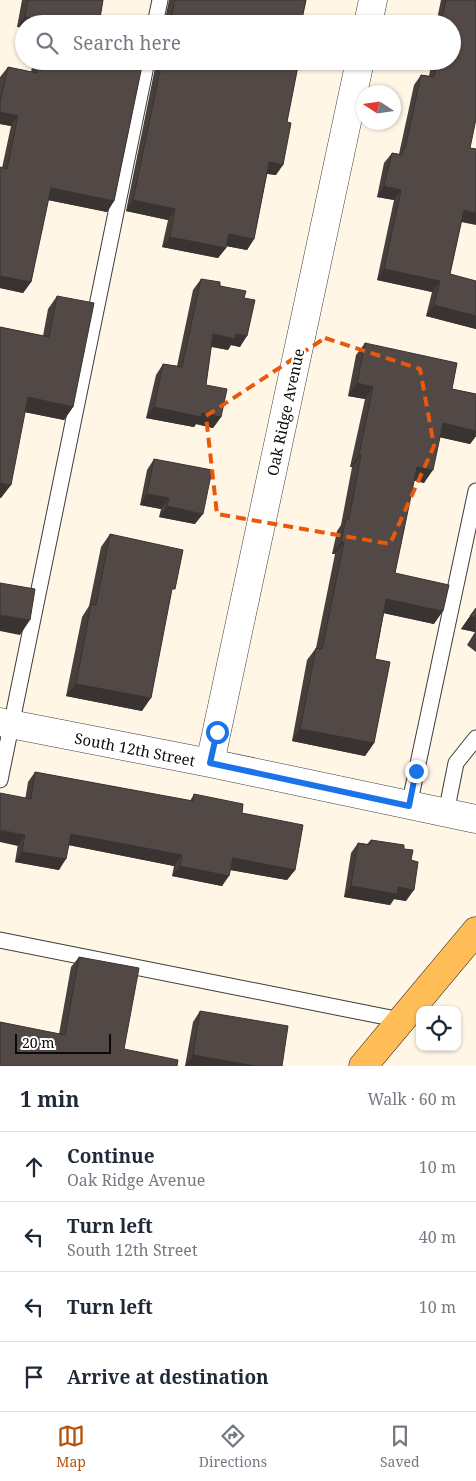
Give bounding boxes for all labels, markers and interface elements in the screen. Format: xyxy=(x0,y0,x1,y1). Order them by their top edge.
search box xyxy=(15,15,461,70)
icon: search xyxy=(33,29,61,57)
text: Search here xyxy=(73,30,181,56)
north arrow xyxy=(356,85,401,130)
street label: Oak Ridge Avenue xyxy=(262,346,308,478)
route start xyxy=(206,721,229,744)
street label: South 12th Street xyxy=(73,728,197,770)
route end xyxy=(405,760,428,783)
map controls xyxy=(416,1006,461,1051)
button: locate xyxy=(416,1006,461,1051)
scale bar xyxy=(15,1031,111,1054)
text: 20 m xyxy=(22,1033,55,1052)
text: 1 min xyxy=(20,1085,79,1113)
text: Walk · 60 m xyxy=(368,1088,456,1110)
text: Continue xyxy=(67,1143,155,1169)
icon: ahead xyxy=(20,1153,48,1181)
text: 10 m xyxy=(419,1156,456,1178)
text: Oak Ridge Avenue xyxy=(67,1169,205,1191)
text: Turn left xyxy=(67,1213,153,1239)
icon: left xyxy=(20,1223,48,1251)
text: 40 m xyxy=(419,1226,456,1248)
text: South 12th Street xyxy=(67,1239,198,1261)
icon: left xyxy=(20,1293,48,1321)
text: Turn left xyxy=(67,1294,153,1320)
text: 10 m xyxy=(419,1296,456,1318)
icon: arrive xyxy=(20,1363,48,1391)
text: Arrive at destination xyxy=(67,1364,269,1390)
tab: Map xyxy=(56,1422,86,1471)
tab: Directions xyxy=(199,1422,267,1471)
tab: Saved xyxy=(380,1422,420,1471)

